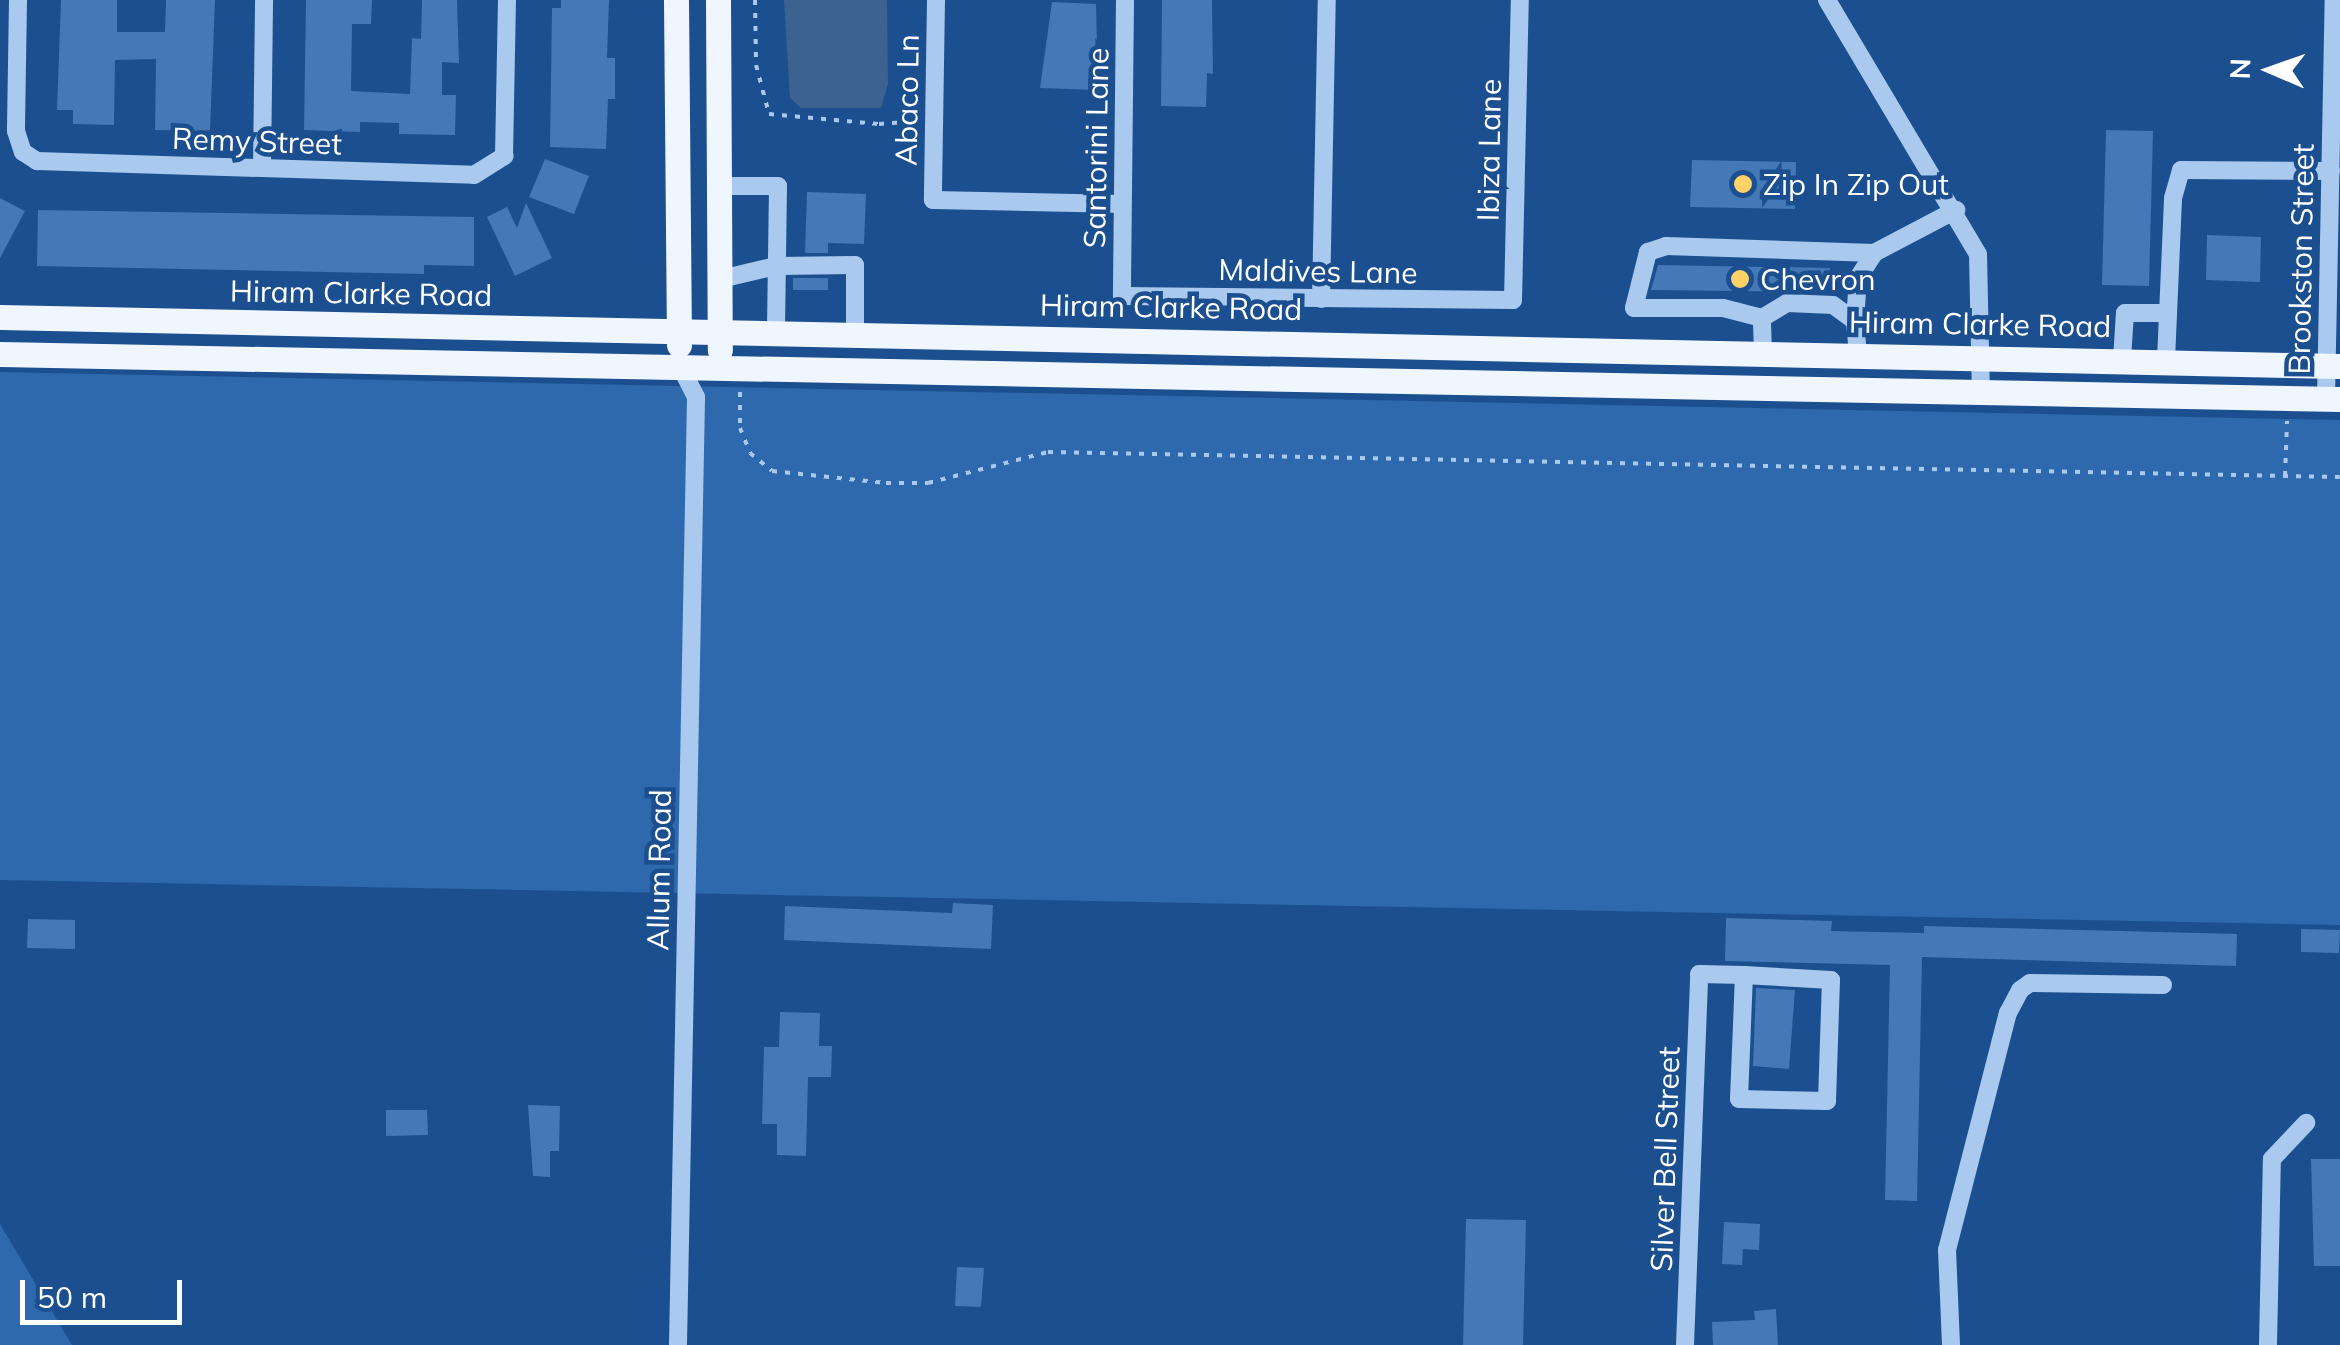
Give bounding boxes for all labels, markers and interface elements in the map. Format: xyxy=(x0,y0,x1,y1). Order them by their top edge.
north arrow xyxy=(2220,20,2320,120)
street label: Abaco Ln xyxy=(888,34,926,166)
street label: Santorini Lane xyxy=(1076,47,1116,249)
text: N xyxy=(2222,58,2257,80)
street label: Ibiza Lane xyxy=(1470,78,1508,222)
street label: Remy Street xyxy=(172,120,342,162)
street label: Brookston Street xyxy=(2281,143,2321,375)
place label: Zip In Zip Out xyxy=(1763,166,1949,202)
marker: Zip In Zip Out xyxy=(1732,173,1754,195)
street label: Maldives Lane xyxy=(1218,251,1418,291)
place label: Chevron xyxy=(1760,261,1876,297)
marker: Chevron xyxy=(1729,268,1751,290)
street label: Hiram Clarke Road xyxy=(230,273,492,313)
street label: Hiram Clarke Road xyxy=(1040,287,1302,327)
street label: Hiram Clarke Road xyxy=(1849,304,2111,344)
street label: Allum Road xyxy=(640,789,678,951)
street label: Silver Bell Street xyxy=(1643,1046,1687,1272)
scale bar xyxy=(25,1260,188,1322)
text: 50 m xyxy=(37,1278,107,1316)

